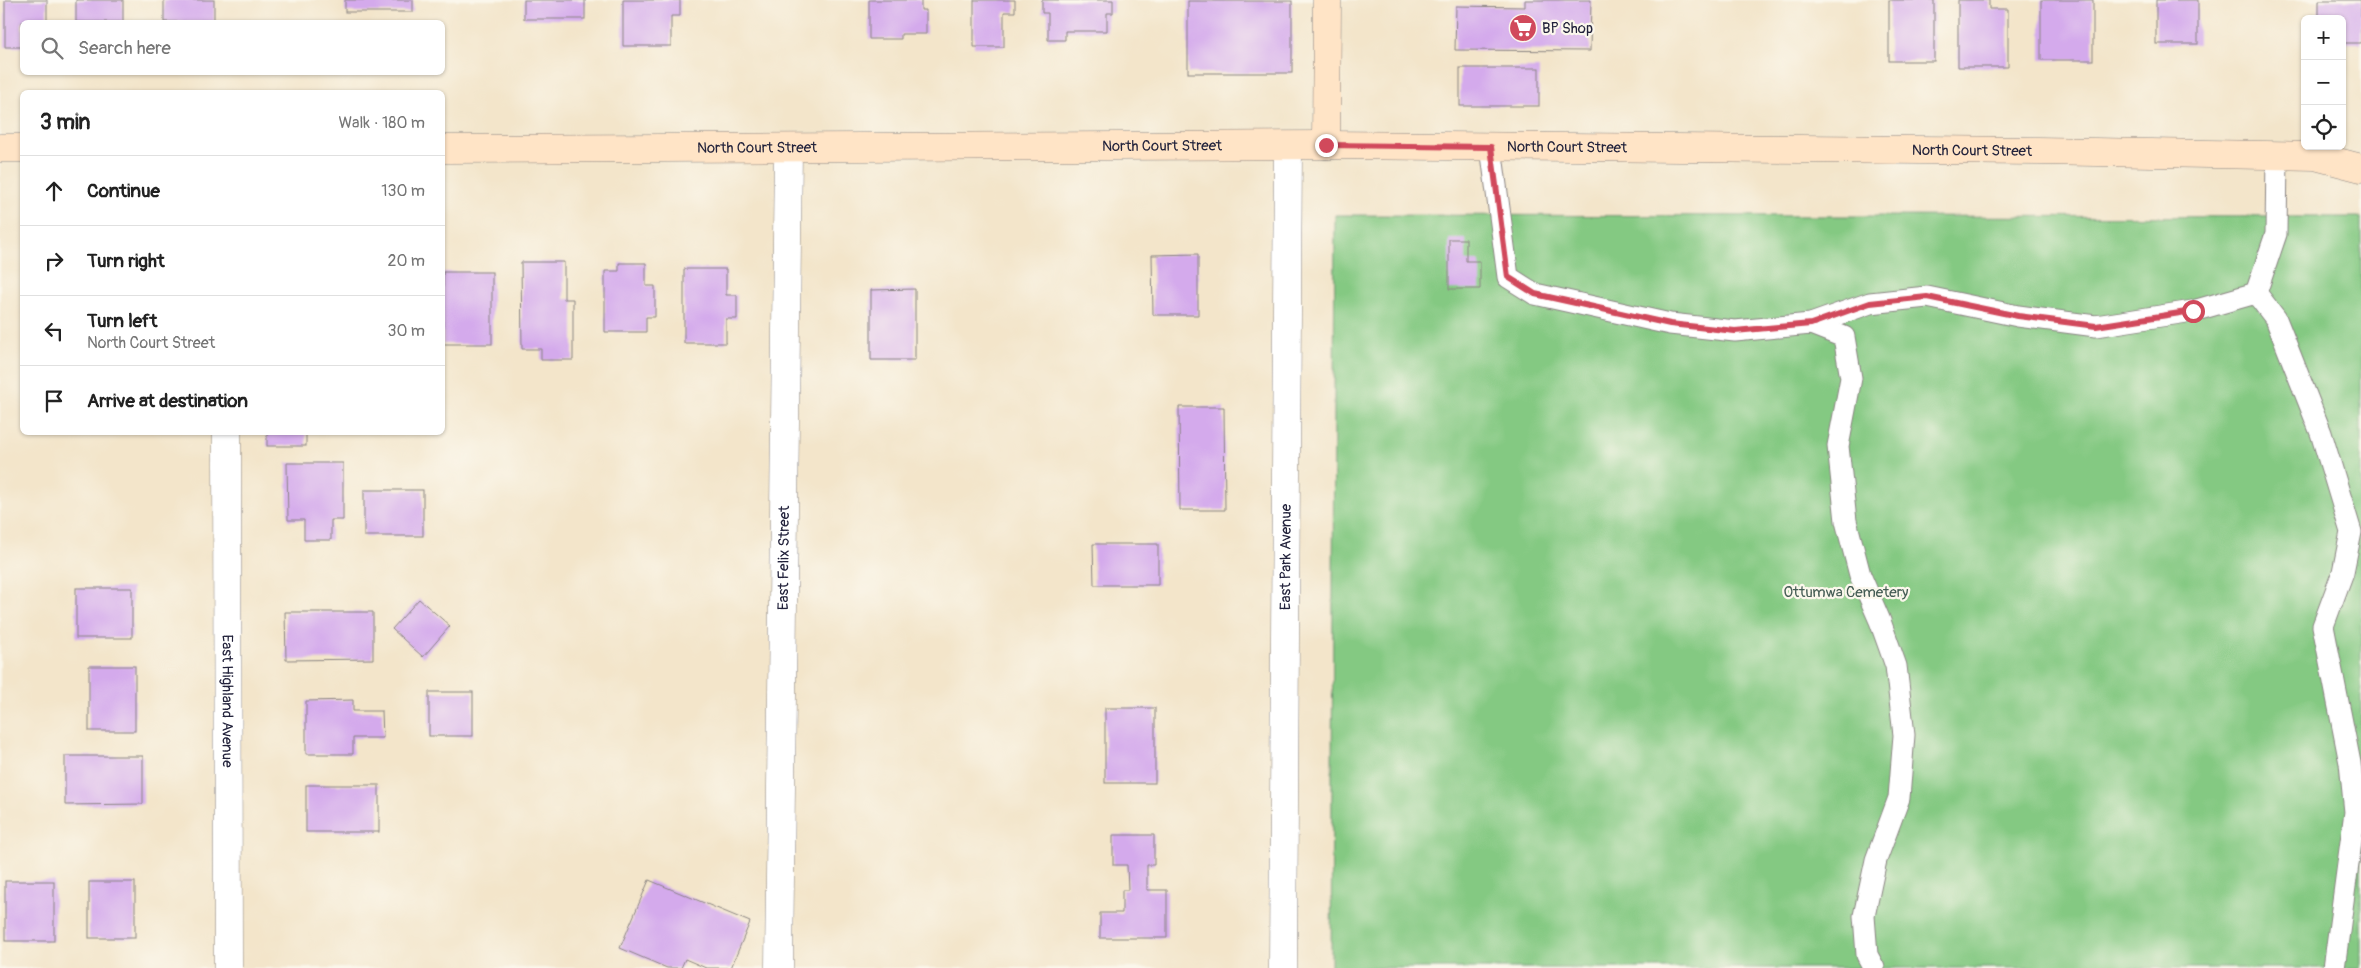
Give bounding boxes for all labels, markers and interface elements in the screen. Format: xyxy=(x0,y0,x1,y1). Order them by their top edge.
supermarket icon: BP Shop xyxy=(1508,13,1538,43)
map controls xyxy=(2301,15,2346,150)
button: + xyxy=(2301,15,2346,60)
place label: BP Shop xyxy=(1542,19,1593,38)
search box xyxy=(20,20,445,75)
icon: search xyxy=(38,34,66,62)
text: Search here xyxy=(78,36,171,60)
button: − xyxy=(2301,60,2346,105)
button: locate xyxy=(2301,105,2346,150)
text: 3 min xyxy=(40,109,90,136)
text: Walk · 180 m xyxy=(338,113,425,133)
route end xyxy=(1315,134,1338,157)
street label: North Court Street xyxy=(1102,136,1223,156)
street label: North Court Street xyxy=(697,138,818,158)
street label: North Court Street xyxy=(1507,138,1628,158)
street label: North Court Street xyxy=(1912,141,2033,161)
icon: ahead xyxy=(40,177,68,205)
text: Continue xyxy=(87,179,160,203)
text: 130 m xyxy=(381,181,425,201)
icon: right xyxy=(40,247,68,275)
text: Turn right xyxy=(87,249,165,273)
text: 20 m xyxy=(387,251,425,271)
route start xyxy=(2182,300,2205,323)
text: Turn left xyxy=(87,309,157,333)
icon: left xyxy=(40,317,68,345)
text: 30 m xyxy=(387,321,425,341)
text: North Court Street xyxy=(87,333,215,353)
icon: arrive xyxy=(40,387,68,415)
text: Arrive at destination xyxy=(87,389,248,413)
street label: East Park Avenue xyxy=(1276,503,1296,610)
street label: East Felix Street xyxy=(774,505,794,610)
park label: Ottumwa Cemetery xyxy=(1784,583,1909,602)
street label: East Highland Avenue xyxy=(217,634,237,768)

